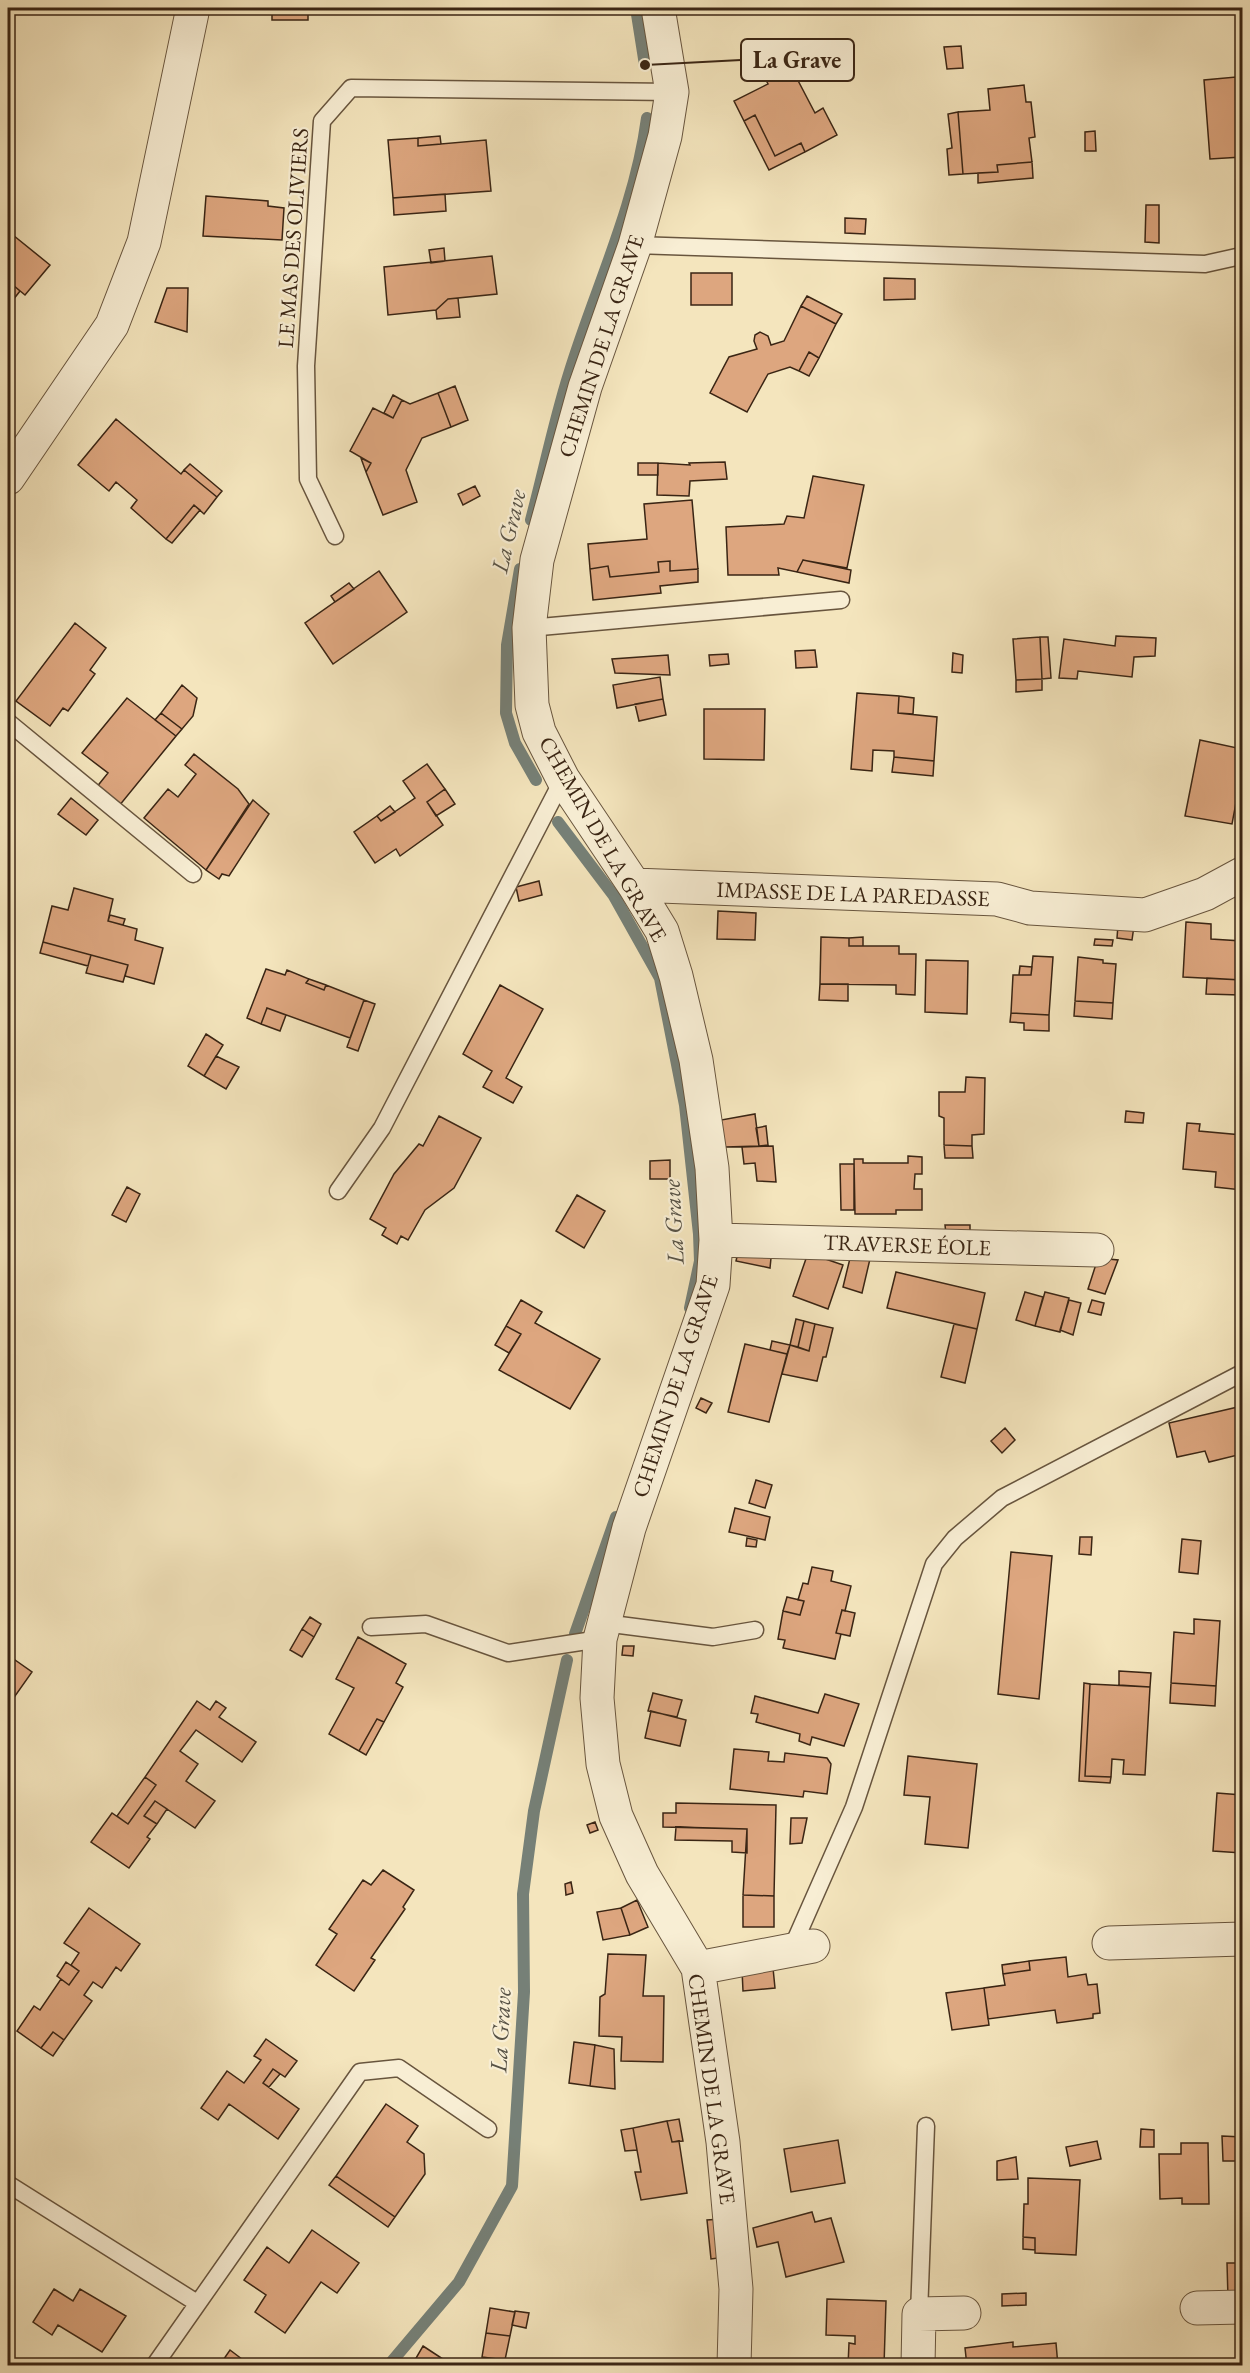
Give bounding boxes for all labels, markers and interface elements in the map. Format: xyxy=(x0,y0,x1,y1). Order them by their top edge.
callout: La Grave xyxy=(741,39,854,81)
text: La Grave xyxy=(753,44,841,75)
street label: LE MAS DES OLIVIERS xyxy=(271,127,315,349)
street label: CHEMIN DE LA GRAVE xyxy=(551,231,651,461)
water label: La Grave xyxy=(483,485,533,577)
street label: CHEMIN DE LA GRAVE xyxy=(532,731,674,947)
street label: IMPASSE DE LA PAREDASSE xyxy=(716,875,990,913)
water label: La Grave xyxy=(655,1178,691,1266)
street label: TRAVERSE ÉOLE xyxy=(823,1228,991,1262)
street label: CHEMIN DE LA GRAVE xyxy=(625,1271,725,1501)
street label: CHEMIN DE LA GRAVE xyxy=(681,1972,743,2206)
water label: La Grave xyxy=(482,1986,518,2074)

